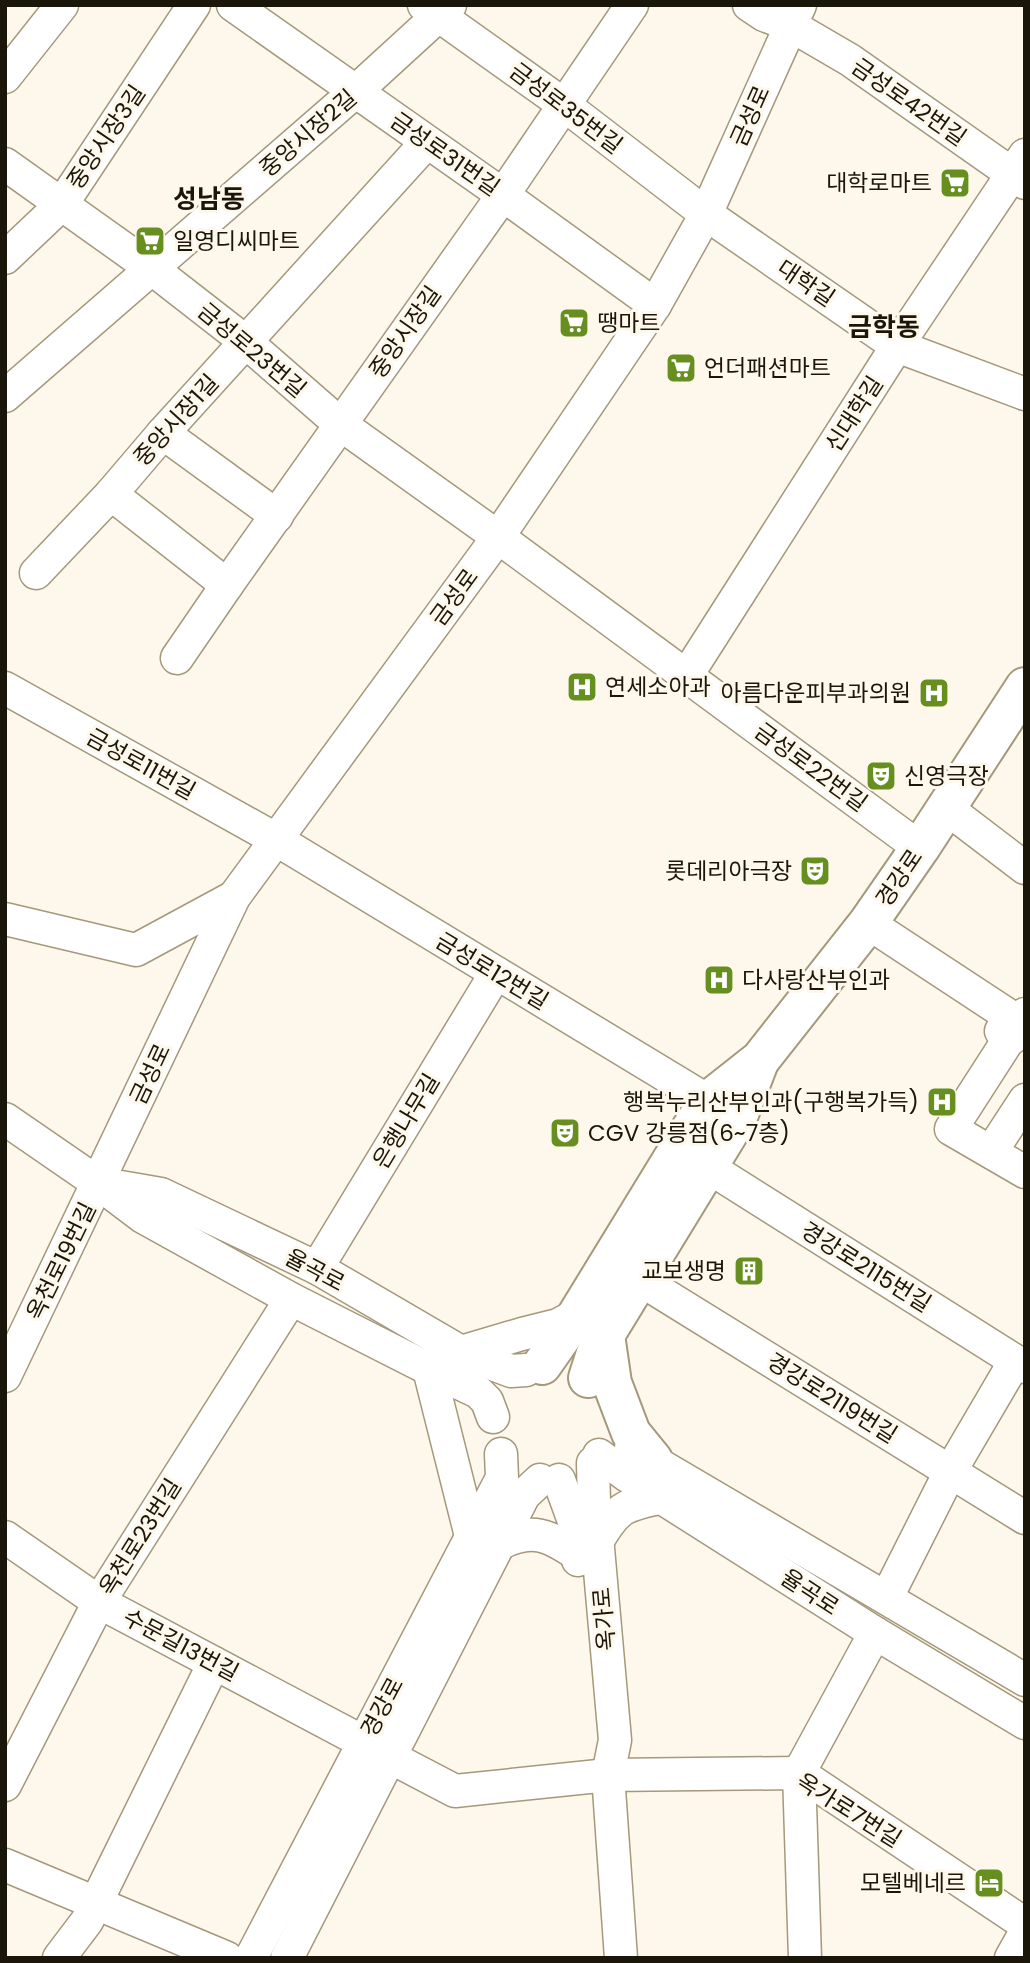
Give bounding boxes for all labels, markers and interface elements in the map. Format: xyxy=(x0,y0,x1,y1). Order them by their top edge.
street label: 금성로42번길 xyxy=(845,51,973,153)
street label: 금성로35번길 xyxy=(503,55,629,161)
street label: 중앙시장3길 xyxy=(59,79,153,195)
street label: 금성로 xyxy=(722,80,778,152)
street label: 중앙시장2길 xyxy=(253,82,363,184)
street label: 금성로31번길 xyxy=(384,105,506,203)
supermarket icon: 대학로마트 xyxy=(938,166,972,200)
place label: 대학로마트 xyxy=(826,167,932,199)
district label: 성남동 xyxy=(173,181,245,217)
supermarket icon: 일영디씨마트 xyxy=(133,224,167,258)
place label: 일영디씨마트 xyxy=(173,225,300,257)
street label: 대학길 xyxy=(771,252,841,314)
street label: 중앙시장길 xyxy=(362,279,448,385)
street label: 금성로23번길 xyxy=(191,295,313,405)
supermarket icon: 땡마트 xyxy=(557,306,591,340)
place label: 땡마트 xyxy=(597,307,660,339)
district label: 금학동 xyxy=(848,309,920,345)
supermarket icon: 언더패션마트 xyxy=(664,351,698,385)
place label: 언더패션마트 xyxy=(704,352,831,384)
street label: 중앙시장1길 xyxy=(126,367,226,473)
street label: 신대학길 xyxy=(818,370,890,458)
street label: 금성로 xyxy=(422,562,486,632)
hospital icon: 연세소아과 xyxy=(565,670,599,704)
place label: 연세소아과 xyxy=(605,671,711,703)
hospital icon: 아름다운피부과의원 xyxy=(917,676,951,710)
place label: 아름다운피부과의원 xyxy=(721,677,911,709)
street label: 금성로22번길 xyxy=(748,715,874,819)
street label: 금성로11번길 xyxy=(81,721,201,807)
theatre icon: 신영극장 xyxy=(864,759,898,793)
place label: 신영극장 xyxy=(904,760,989,792)
street label: 경강로 xyxy=(868,843,930,913)
theatre icon: 롯데리아극장 xyxy=(798,854,832,888)
place label: 롯데리아극장 xyxy=(665,855,792,887)
street label: 금성로12번길 xyxy=(430,925,554,1017)
hospital icon: 다사랑산부인과 xyxy=(702,963,736,997)
place label: 다사랑산부인과 xyxy=(742,964,890,996)
street label: 금성로 xyxy=(122,1038,178,1110)
street label: 은행나무길 xyxy=(365,1067,447,1175)
hospital icon: 행복누리산부인과(구행복가득) xyxy=(925,1085,959,1119)
place label: 행복누리산부인과(구행복가득) xyxy=(623,1086,919,1118)
theatre icon: CGV 강릉점(6~7층) xyxy=(548,1116,582,1150)
place label: CGV 강릉점(6~7층) xyxy=(588,1117,790,1149)
street label: 옥천로19번길 xyxy=(19,1197,103,1325)
street label: 경강로2115번길 xyxy=(795,1214,937,1320)
street label: 율곡로 xyxy=(279,1241,351,1299)
building icon: 교보생명 xyxy=(732,1254,766,1288)
place label: 교보생명 xyxy=(641,1255,726,1287)
street label: 경강로2119번길 xyxy=(761,1345,903,1451)
street label: 옥천로23번길 xyxy=(91,1472,189,1602)
street label: 율곡로 xyxy=(775,1561,845,1623)
street label: 옥가로 xyxy=(585,1586,623,1652)
street label: 수문길13번길 xyxy=(118,1601,244,1689)
street label: 경강로 xyxy=(353,1671,411,1743)
street label: 옥가로7번길 xyxy=(790,1765,908,1855)
hotel icon: 모텔베네르 xyxy=(972,1866,1006,1900)
place label: 모텔베네르 xyxy=(860,1867,966,1899)

